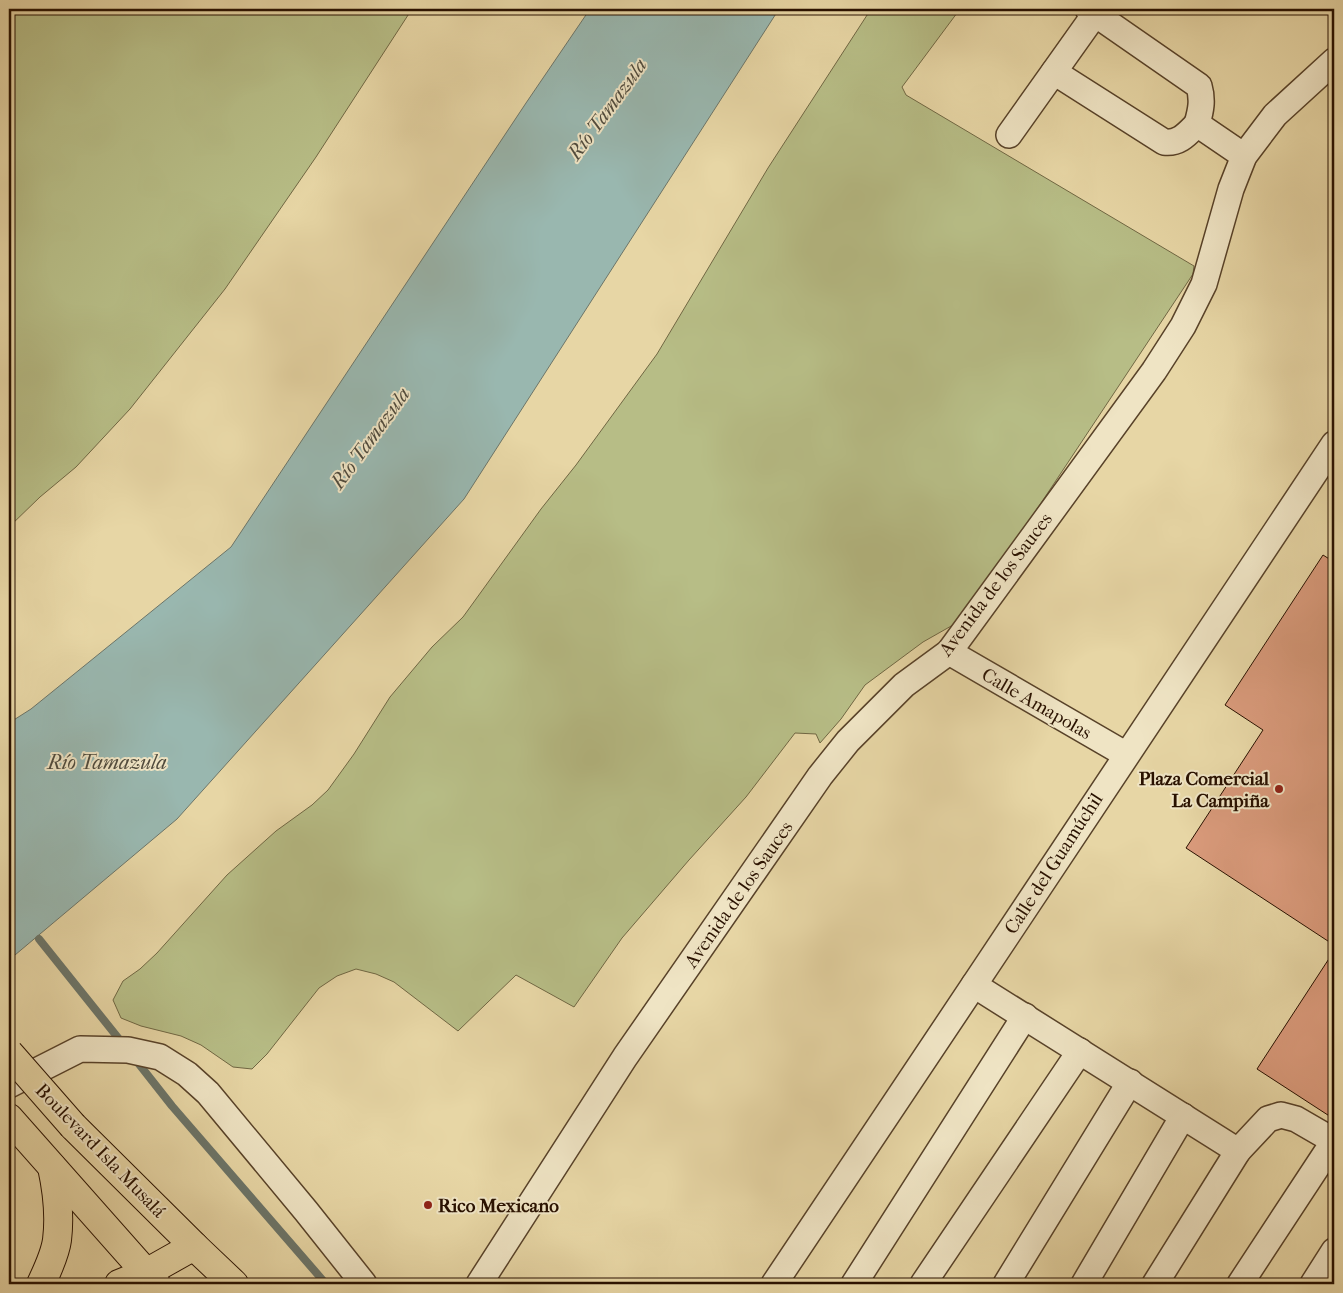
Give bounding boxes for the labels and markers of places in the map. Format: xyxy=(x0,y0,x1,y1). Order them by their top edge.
place label: Plaza Comercial La Campiña xyxy=(1139,768,1270,812)
marker: Plaza Comercial La Campiña xyxy=(1273,783,1285,795)
place label: Rico Mexicano xyxy=(438,1195,559,1217)
marker: Rico Mexicano xyxy=(422,1199,434,1211)

